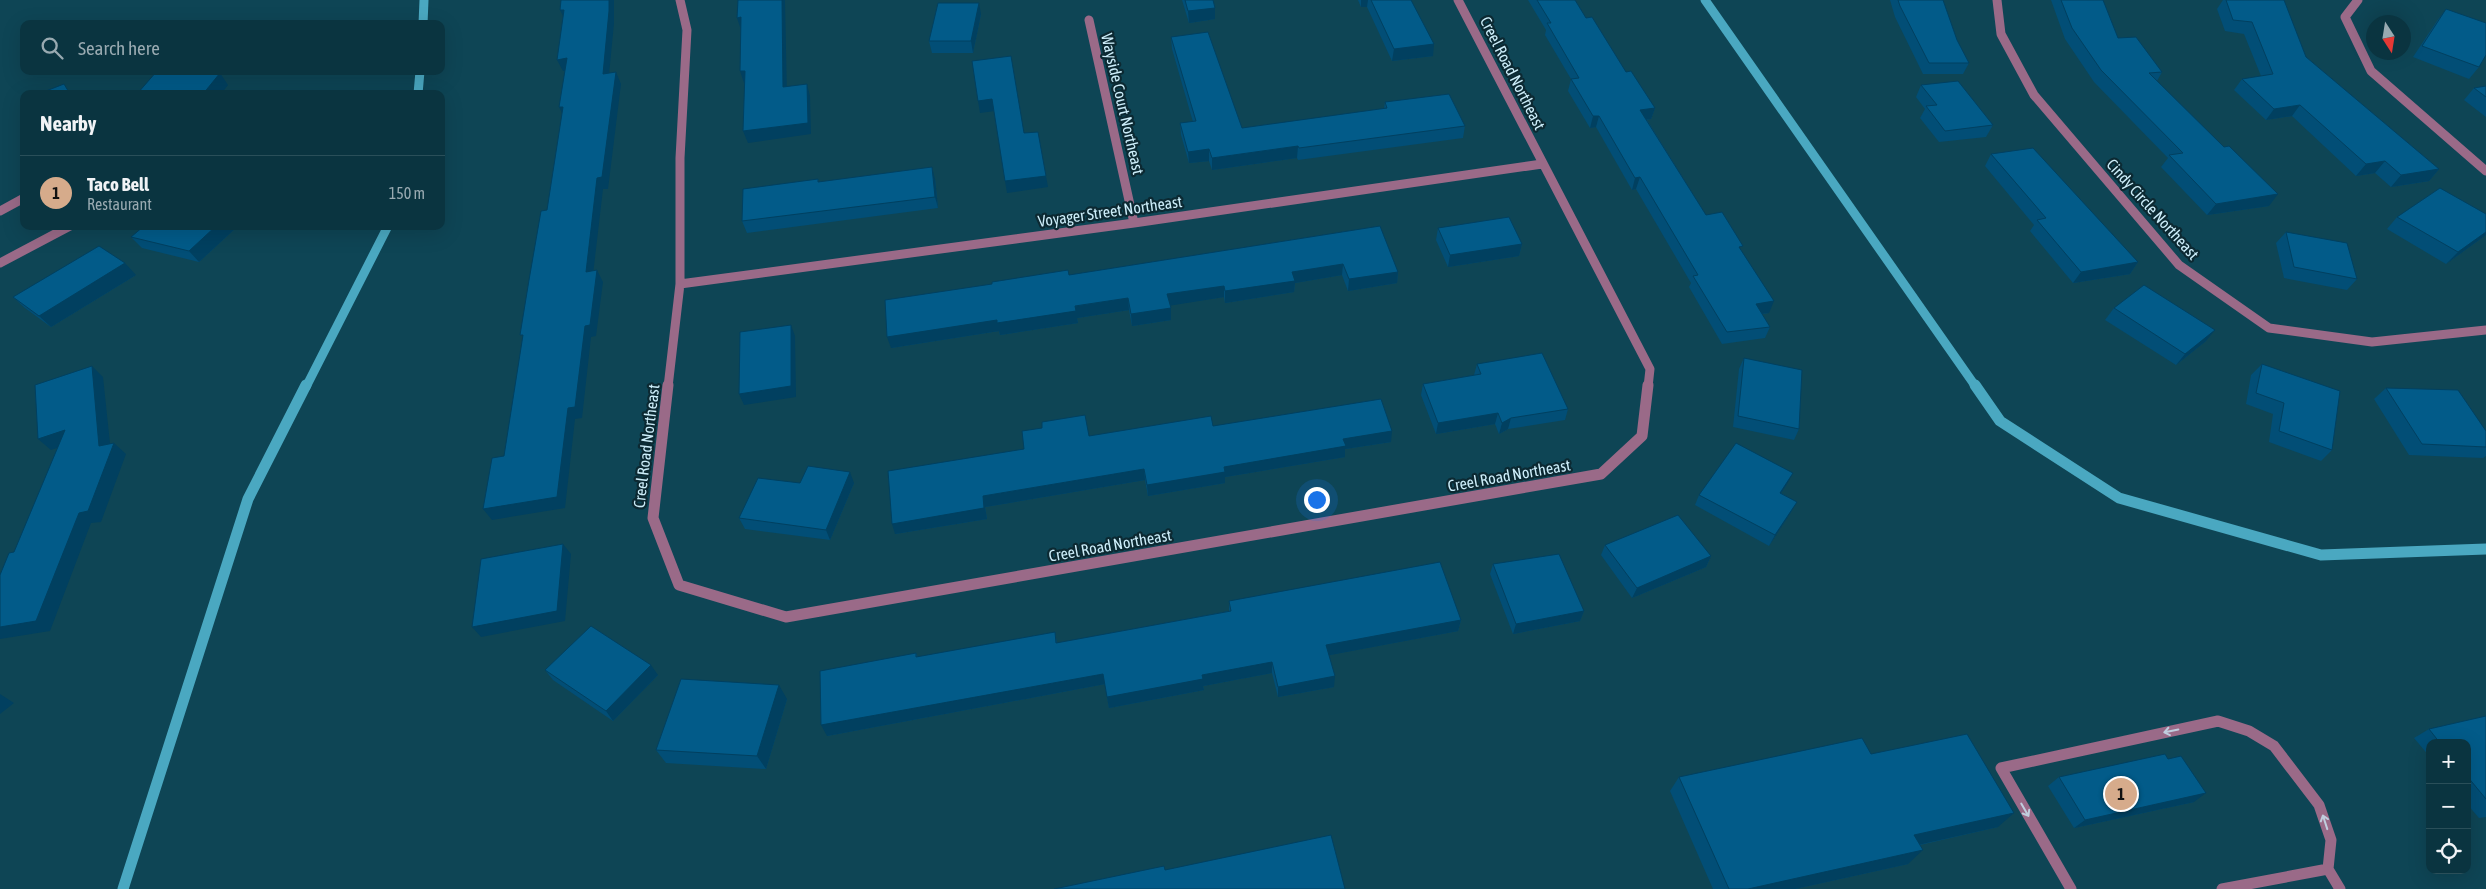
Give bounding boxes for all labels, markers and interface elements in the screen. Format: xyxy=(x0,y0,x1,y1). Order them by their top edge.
street label: Creel Road Northeast xyxy=(1477,13,1549,133)
north arrow xyxy=(2366,15,2411,60)
search box xyxy=(20,20,445,75)
street label: Wayside Court Northeast xyxy=(1097,32,1148,177)
icon: search xyxy=(38,34,66,62)
text: Search here xyxy=(78,37,160,59)
text: Nearby xyxy=(40,111,96,135)
street label: Cindy Circle Northeast xyxy=(2102,155,2203,264)
text: Taco Bell xyxy=(87,173,149,195)
text: 1 xyxy=(52,184,60,202)
text: 150 m xyxy=(389,184,425,202)
street label: Voyager Street Northeast xyxy=(1037,192,1184,231)
text: Restaurant xyxy=(87,195,152,213)
street label: Creel Road Northeast xyxy=(629,383,663,509)
street label: Creel Road Northeast xyxy=(1446,455,1572,495)
your location xyxy=(1304,487,1330,513)
street label: Creel Road Northeast xyxy=(1047,525,1173,565)
one-way arrow xyxy=(2163,727,2179,737)
map controls xyxy=(2426,739,2471,874)
button: + xyxy=(2426,739,2471,784)
pin: 1 xyxy=(2105,775,2137,813)
button: − xyxy=(2426,784,2471,829)
one-way arrow xyxy=(2021,803,2031,817)
one-way arrow xyxy=(2319,814,2329,830)
button: locate xyxy=(2426,829,2471,874)

